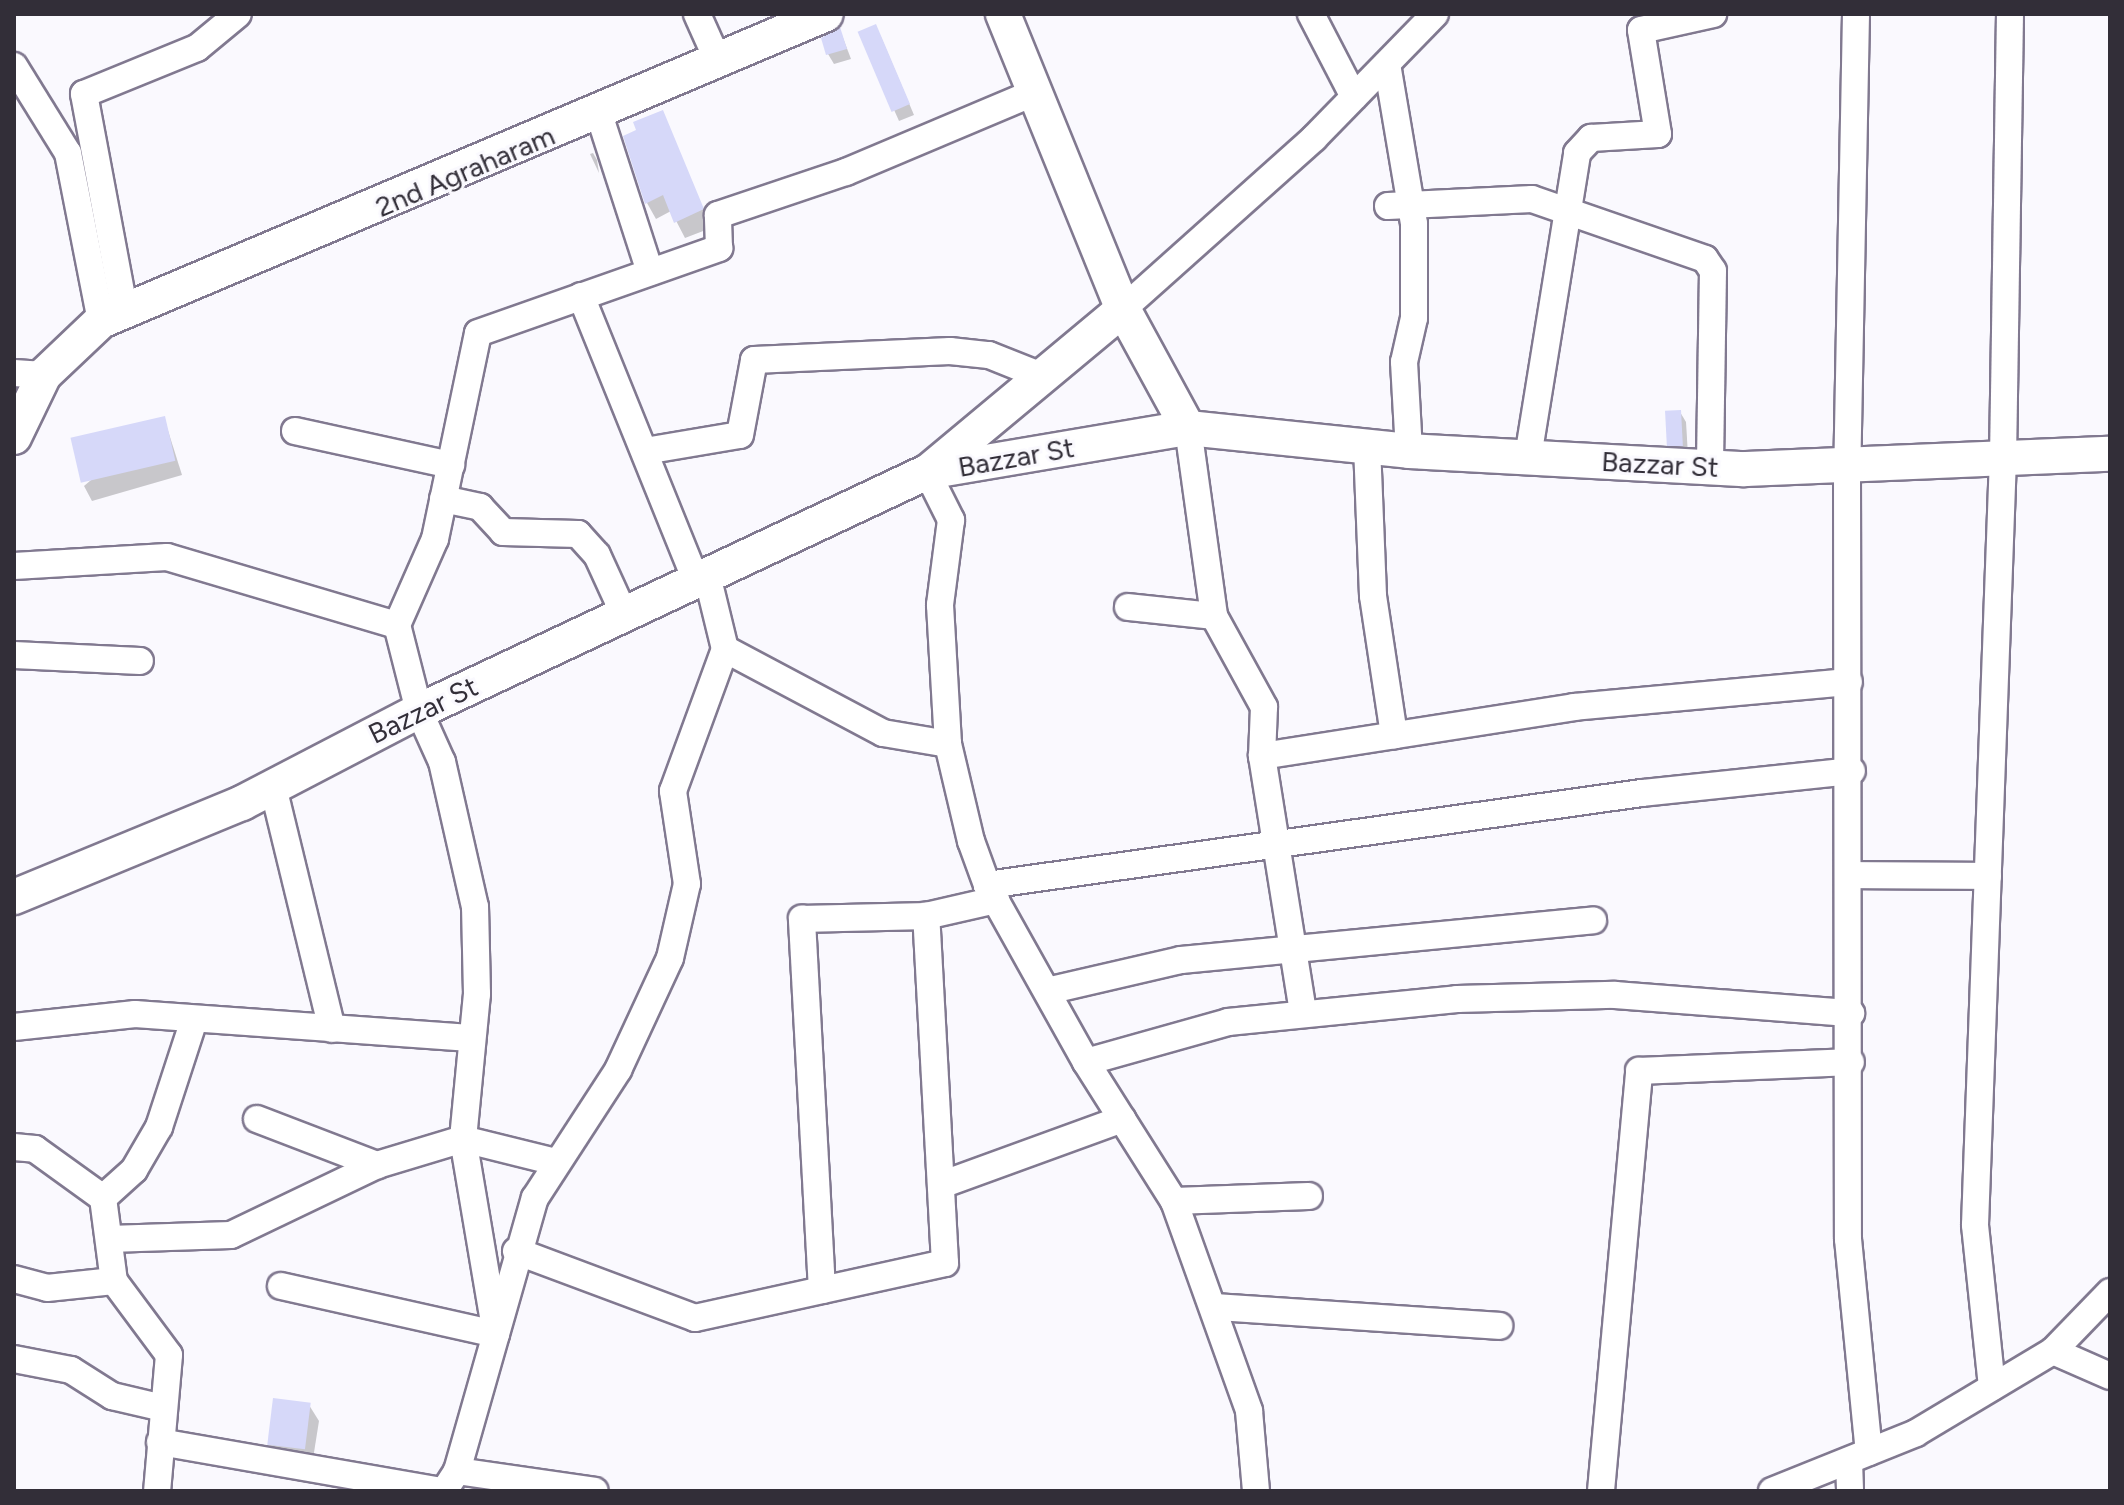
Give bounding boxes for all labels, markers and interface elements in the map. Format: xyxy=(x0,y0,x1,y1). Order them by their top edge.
street label: 2nd Agraharam xyxy=(371,118,559,224)
street label: Bazzar St xyxy=(955,430,1077,484)
street label: Bazzar St xyxy=(1601,444,1719,484)
street label: Bazzar St xyxy=(363,669,483,751)

